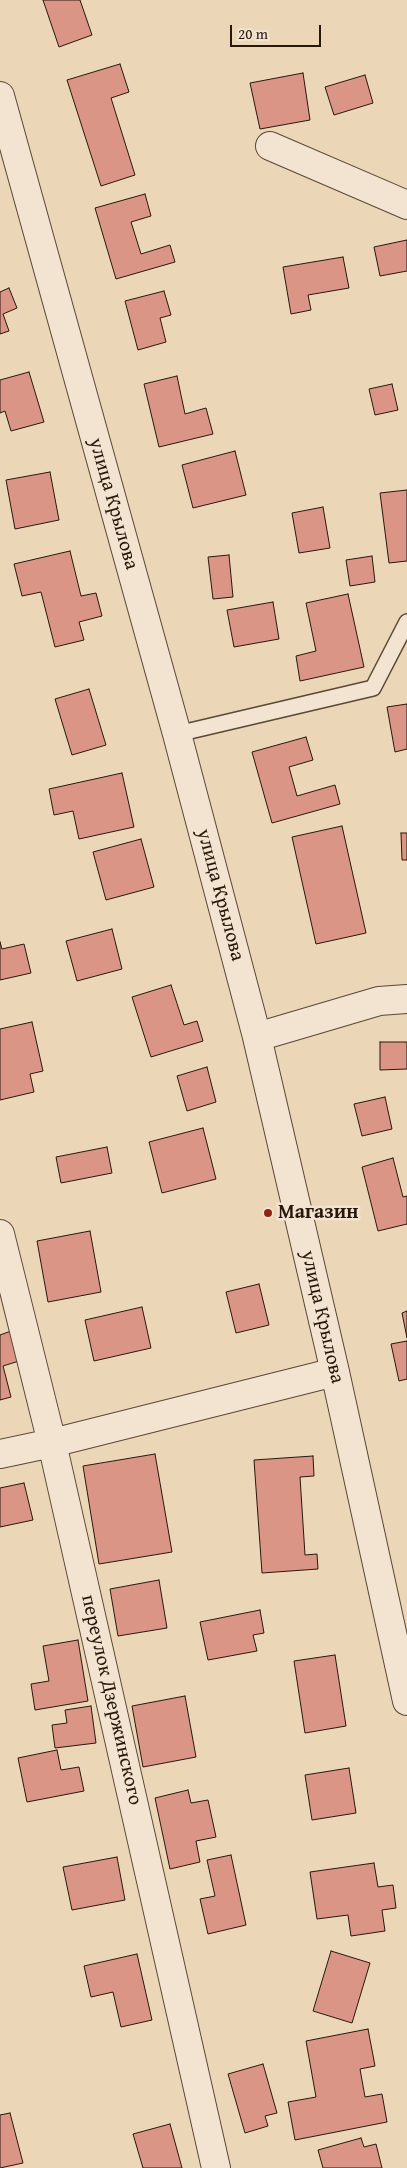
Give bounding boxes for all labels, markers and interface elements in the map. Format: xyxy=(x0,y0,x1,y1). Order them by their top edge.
scale bar xyxy=(232,15,323,47)
text: 20 m xyxy=(238,23,268,44)
street label: улица Крылова xyxy=(83,435,143,573)
street label: улица Крылова xyxy=(191,826,249,964)
place label: Магазин xyxy=(278,1201,359,1225)
marker: Магазин xyxy=(262,1207,274,1219)
street label: улица Крылова xyxy=(295,1248,349,1386)
street label: переулок Дзержинского xyxy=(75,1593,147,1807)

